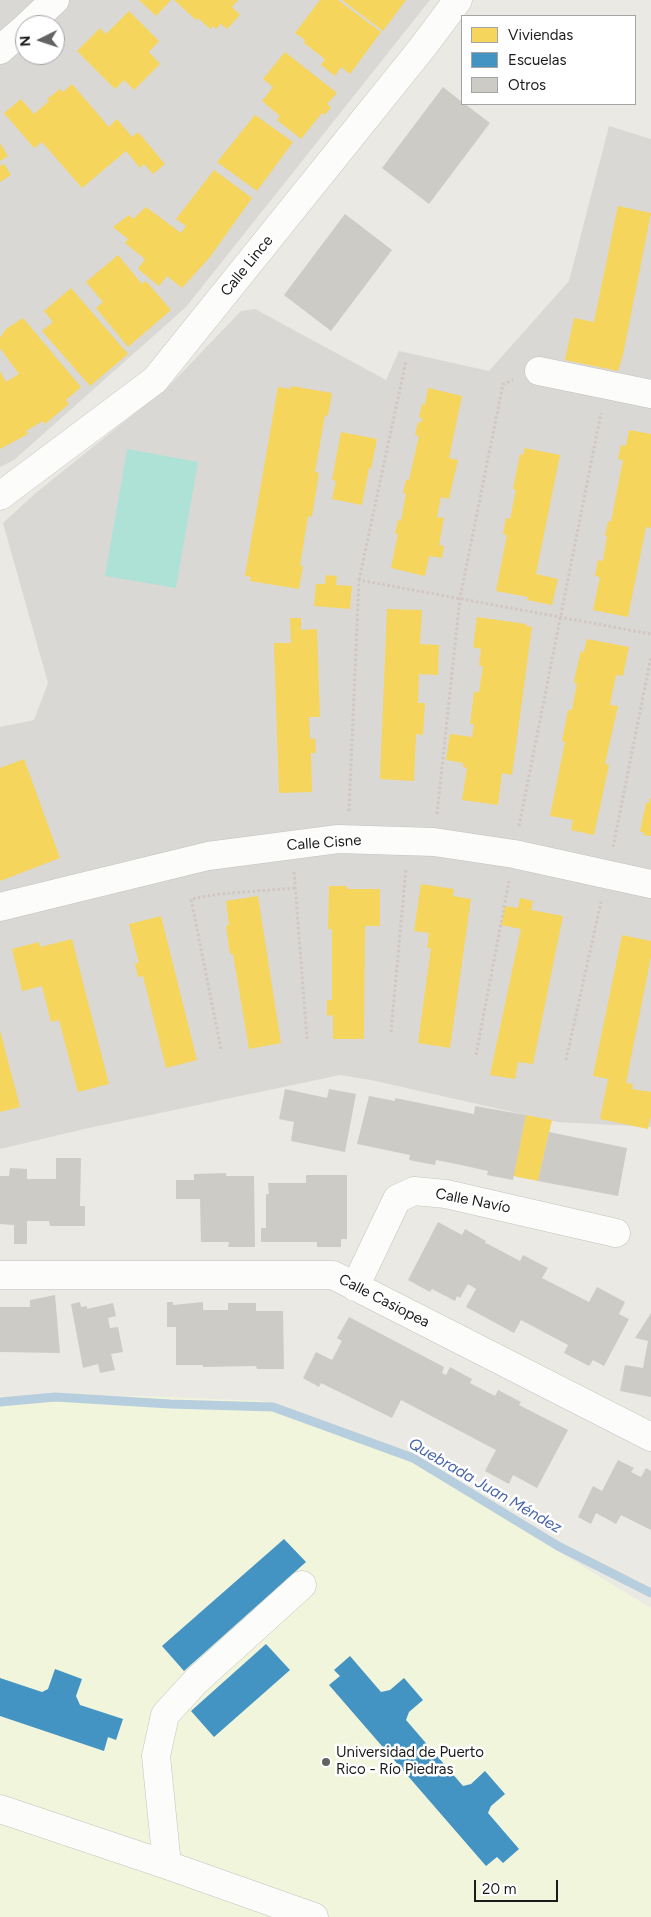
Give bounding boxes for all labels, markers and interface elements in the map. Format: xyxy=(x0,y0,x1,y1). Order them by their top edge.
north arrow xyxy=(15,15,65,65)
legend xyxy=(461,15,636,105)
text: Viviendas xyxy=(508,26,573,44)
text: N xyxy=(17,35,34,47)
text: Escuelas xyxy=(508,51,567,69)
text: Otros xyxy=(508,76,546,94)
street label: Calle Lince xyxy=(217,232,277,300)
street label: Calle Cisne xyxy=(286,831,362,855)
street label: Calle Navío xyxy=(434,1185,512,1217)
street label: Calle Casiopea xyxy=(336,1270,432,1332)
water label: Quebrada Juan Méndez xyxy=(405,1434,565,1538)
place label: Universidad de Puerto Rico - Río Piedras xyxy=(336,1744,484,1779)
marker: Universidad de Puerto Rico - Río Piedras xyxy=(320,1756,332,1768)
scale bar xyxy=(476,1870,560,1902)
text: 20 m xyxy=(482,1880,516,1898)

